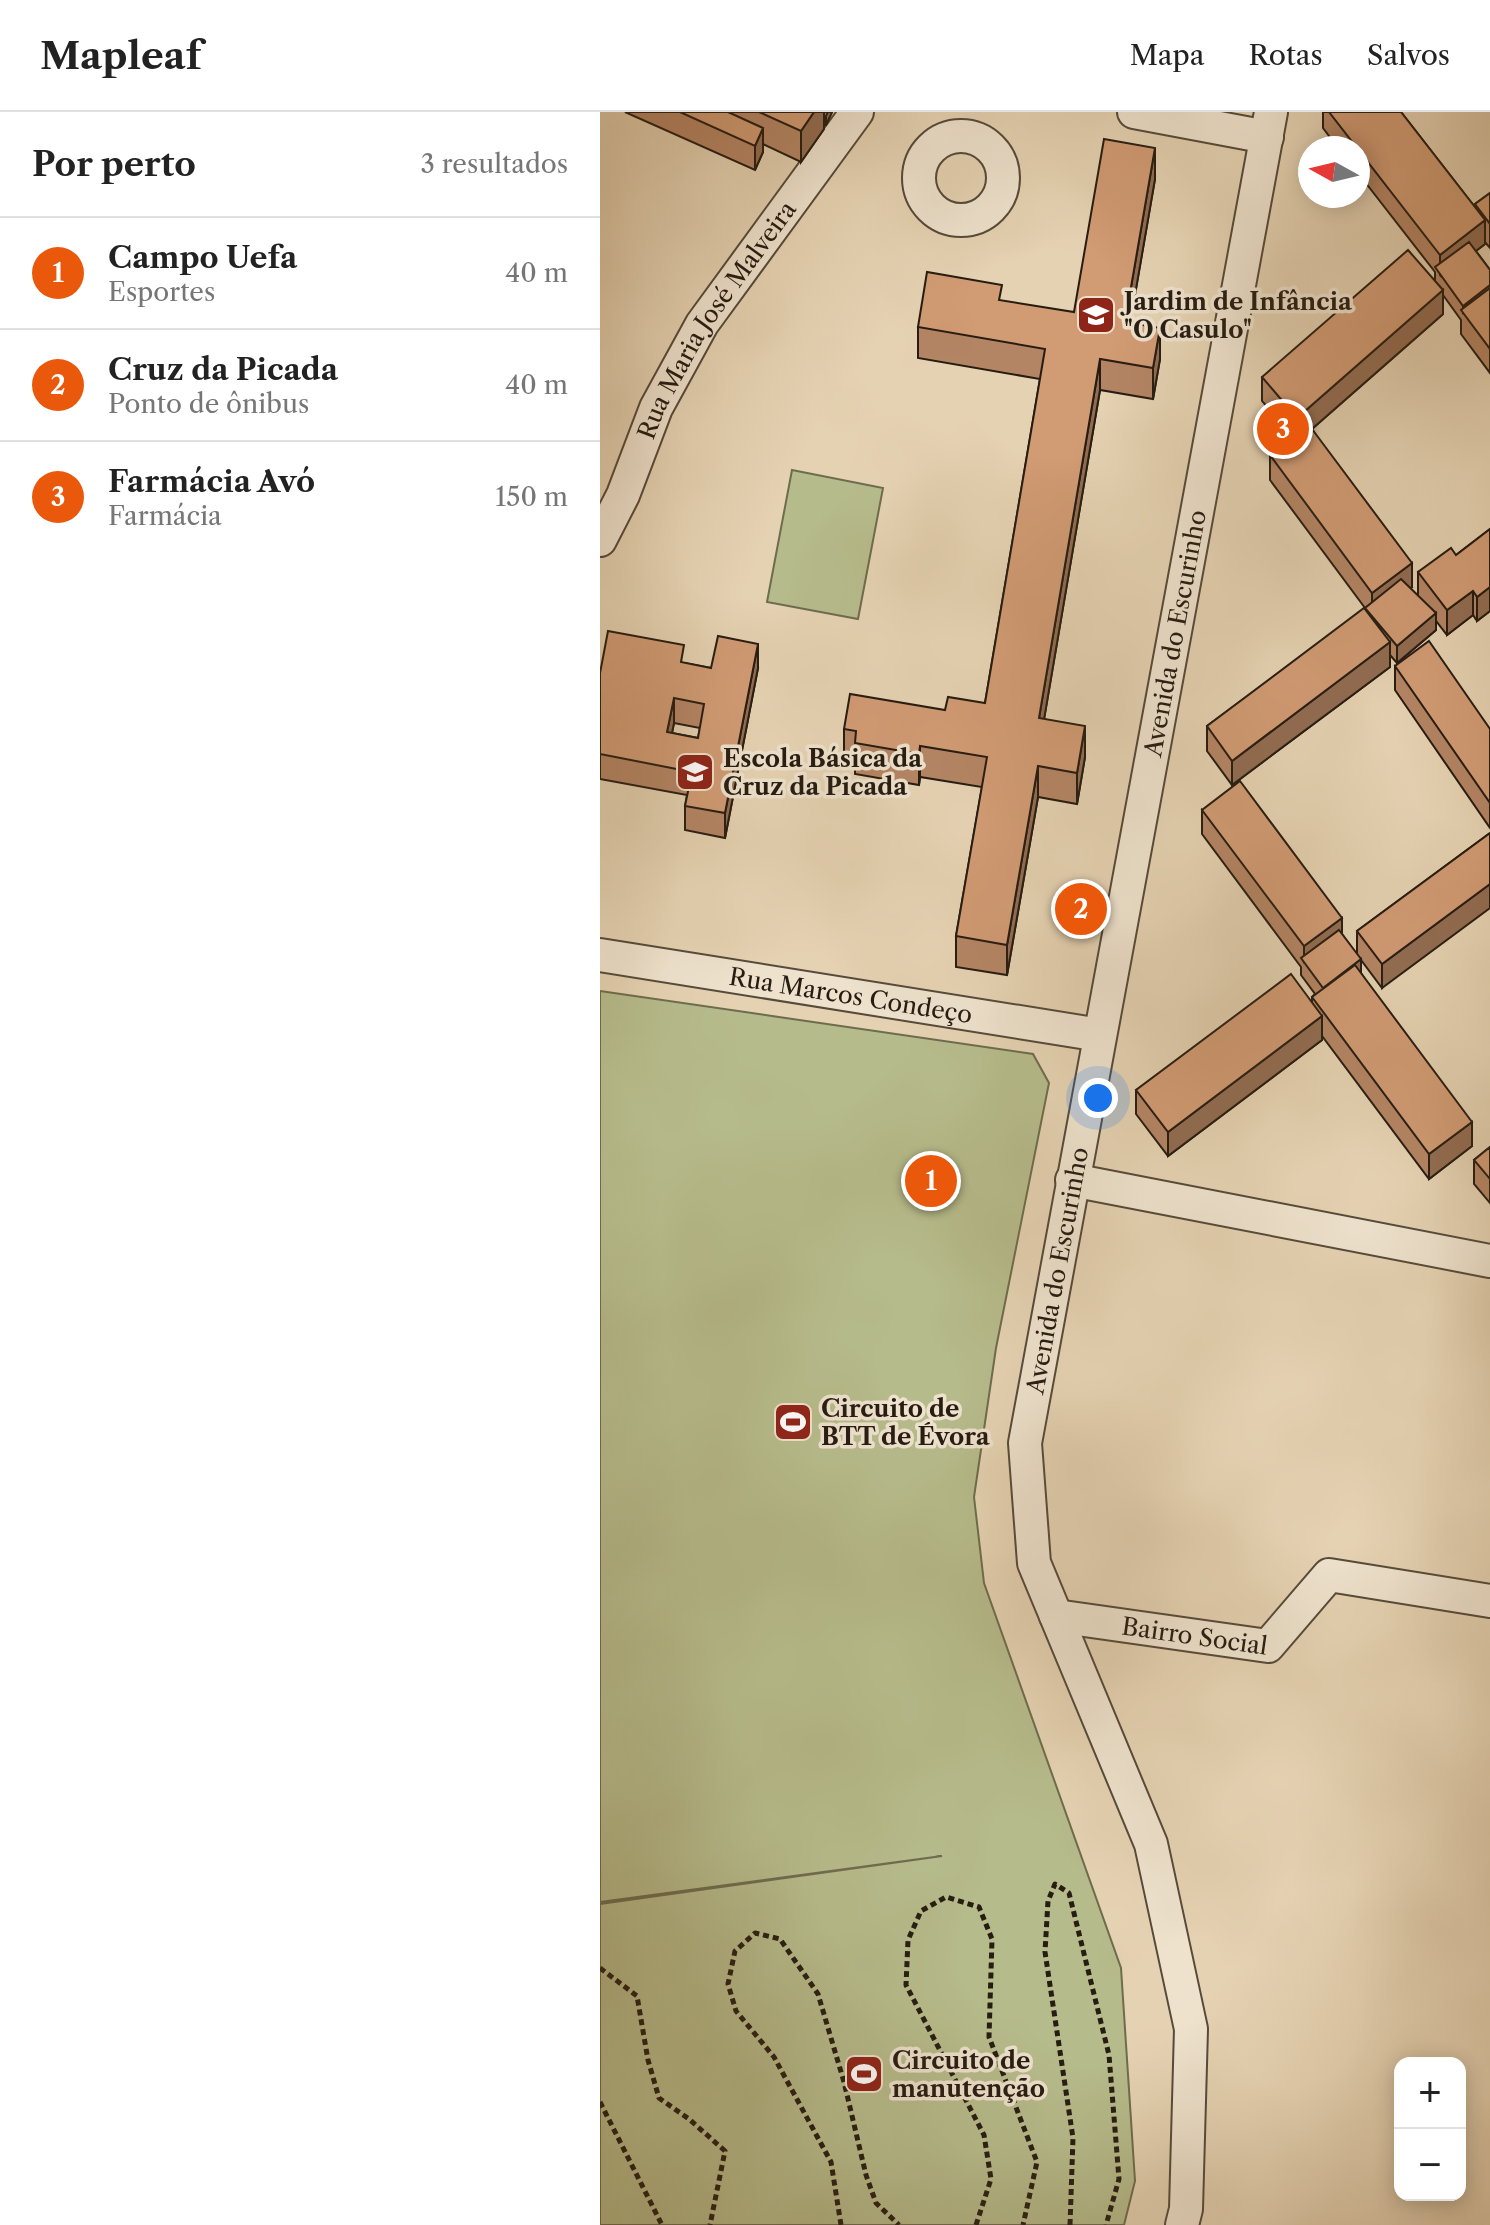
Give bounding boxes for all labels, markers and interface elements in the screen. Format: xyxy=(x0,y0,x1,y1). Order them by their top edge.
text: Mapleaf xyxy=(40,32,202,79)
text: Mapa xyxy=(1130,38,1205,72)
text: Rotas xyxy=(1249,38,1323,72)
text: Salvos xyxy=(1367,38,1450,72)
north arrow xyxy=(1298,136,1370,208)
text: Por perto xyxy=(32,143,196,185)
text: 3 resultados xyxy=(421,148,568,180)
street label: Rua Maria José Malveira xyxy=(631,195,802,443)
text: Campo Uefa xyxy=(108,239,297,276)
text: 1 xyxy=(52,257,64,289)
text: 40 m xyxy=(505,257,568,289)
text: Esportes xyxy=(108,276,215,308)
place label: Jardim de Infância "O Casulo" xyxy=(1120,287,1353,344)
school or university icon: Jardim de Infância "O Casulo" xyxy=(1075,294,1117,336)
text: Cruz da Picada xyxy=(108,351,338,388)
text: 2 xyxy=(50,369,66,401)
text: 40 m xyxy=(505,369,568,401)
text: Ponto de ônibus xyxy=(108,388,309,420)
pin: 3 xyxy=(1257,399,1309,459)
text: Farmácia Avó xyxy=(108,463,315,500)
text: 3 xyxy=(51,481,65,513)
text: 150 m xyxy=(495,481,568,513)
text: Farmácia xyxy=(108,500,222,532)
street label: Avenida do Escurinho xyxy=(1137,508,1212,760)
place label: Escola Básica da Cruz da Picada xyxy=(723,744,923,801)
school or university icon: Escola Básica da Cruz da Picada xyxy=(674,751,716,793)
pin: 2 xyxy=(1055,879,1107,939)
street label: Rua Marcos Condeço xyxy=(727,961,974,1029)
your location xyxy=(1078,1078,1118,1118)
street label: Avenida do Escurinho xyxy=(1020,1145,1094,1397)
pin: 1 xyxy=(905,1151,957,1211)
place label: Circuito de BTT de Évora xyxy=(821,1394,991,1451)
sports icon: Circuito de BTT de Évora xyxy=(772,1401,814,1443)
street label: Bairro Social xyxy=(1120,1611,1269,1660)
place label: Circuito de manutenção xyxy=(892,2046,1045,2103)
sports icon: Circuito de manutenção xyxy=(843,2053,885,2095)
map controls xyxy=(1394,2057,1466,2201)
button: + xyxy=(1394,2057,1466,2129)
button: − xyxy=(1394,2129,1466,2201)

